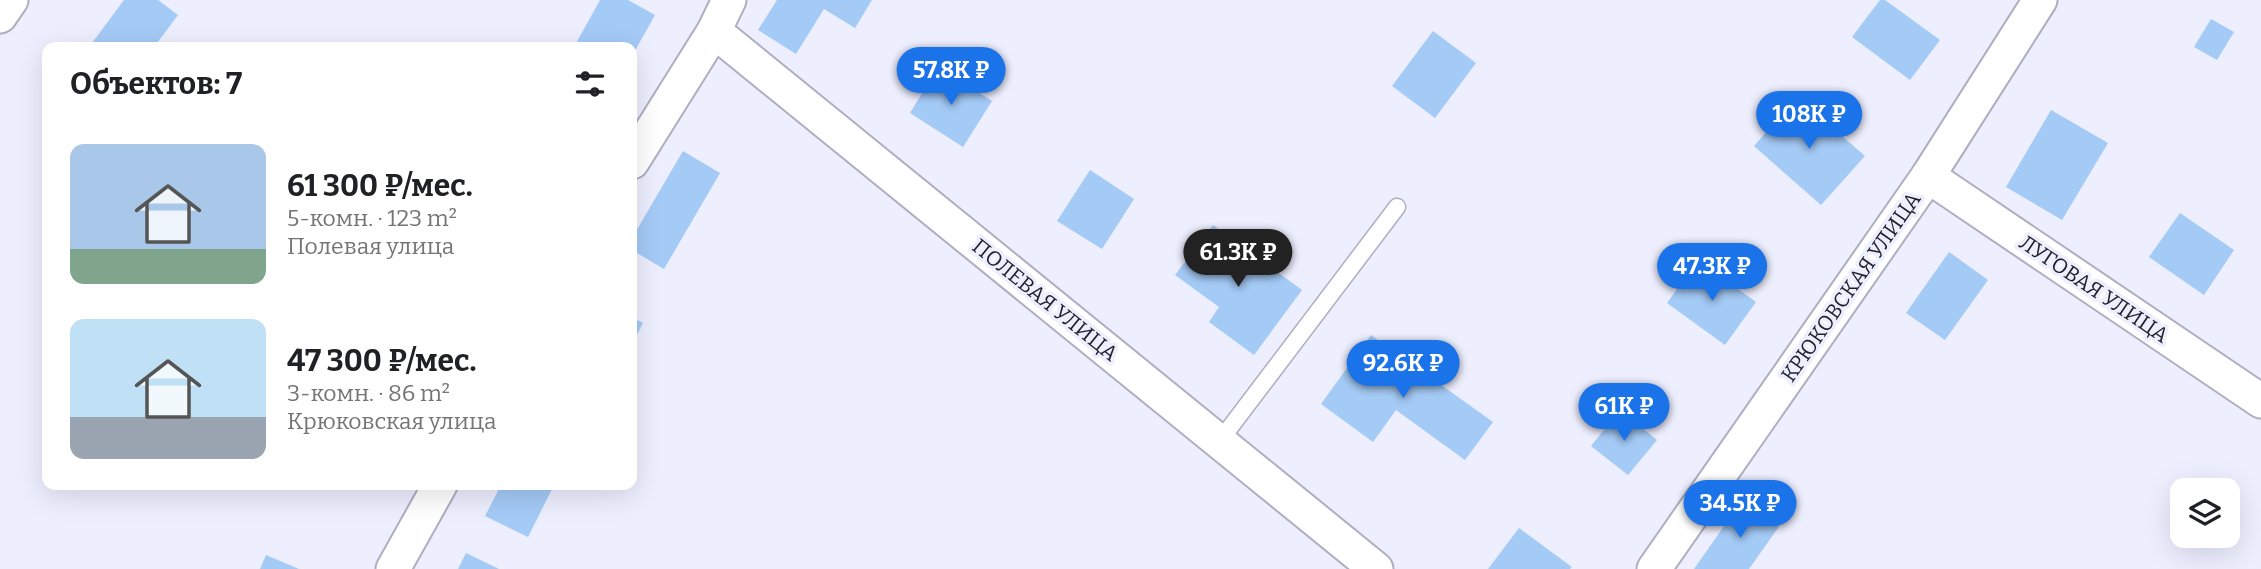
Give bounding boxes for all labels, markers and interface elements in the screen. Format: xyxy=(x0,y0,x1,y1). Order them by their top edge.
pin: 57.8K ₽ xyxy=(886,48,1016,107)
text: 57.8K ₽ xyxy=(913,56,989,84)
icon: filters xyxy=(571,65,609,103)
text: Объектов: 7 xyxy=(70,66,242,102)
pin: 108K ₽ xyxy=(1752,92,1866,151)
text: 108K ₽ xyxy=(1772,100,1846,128)
text: 61 300 ₽/мес. xyxy=(287,168,473,204)
icon: home xyxy=(126,172,210,256)
street label: КРЮКОВСКАЯ УЛИЦА xyxy=(1776,187,1927,387)
text: 5-комн. · 123 m² xyxy=(287,204,457,232)
street label: ЛУГОВАЯ УЛИЦА xyxy=(2014,229,2174,349)
pin: 61.3K ₽ xyxy=(1173,230,1303,289)
text: Полевая улица xyxy=(287,232,454,260)
street label: ПОЛЕВАЯ УЛИЦА xyxy=(967,233,1123,367)
text: 61.3K ₽ xyxy=(1199,238,1277,266)
pin: 47.3K ₽ xyxy=(1647,244,1777,303)
text: 47.3K ₽ xyxy=(1673,252,1751,280)
pin: 92.6K ₽ xyxy=(1338,340,1468,400)
text: 47 300 ₽/мес. xyxy=(287,343,477,379)
icon: home xyxy=(126,347,210,431)
text: 92.6K ₽ xyxy=(1363,349,1443,377)
text: 3-комн. · 86 m² xyxy=(287,379,450,407)
pin: 61K ₽ xyxy=(1575,384,1673,443)
text: 61K ₽ xyxy=(1595,392,1654,420)
text: Крюковская улица xyxy=(287,407,497,435)
map controls xyxy=(2170,478,2240,548)
button: layers xyxy=(2170,478,2240,548)
pin: 34.5K ₽ xyxy=(1675,480,1805,540)
text: 34.5K ₽ xyxy=(1700,489,1780,517)

